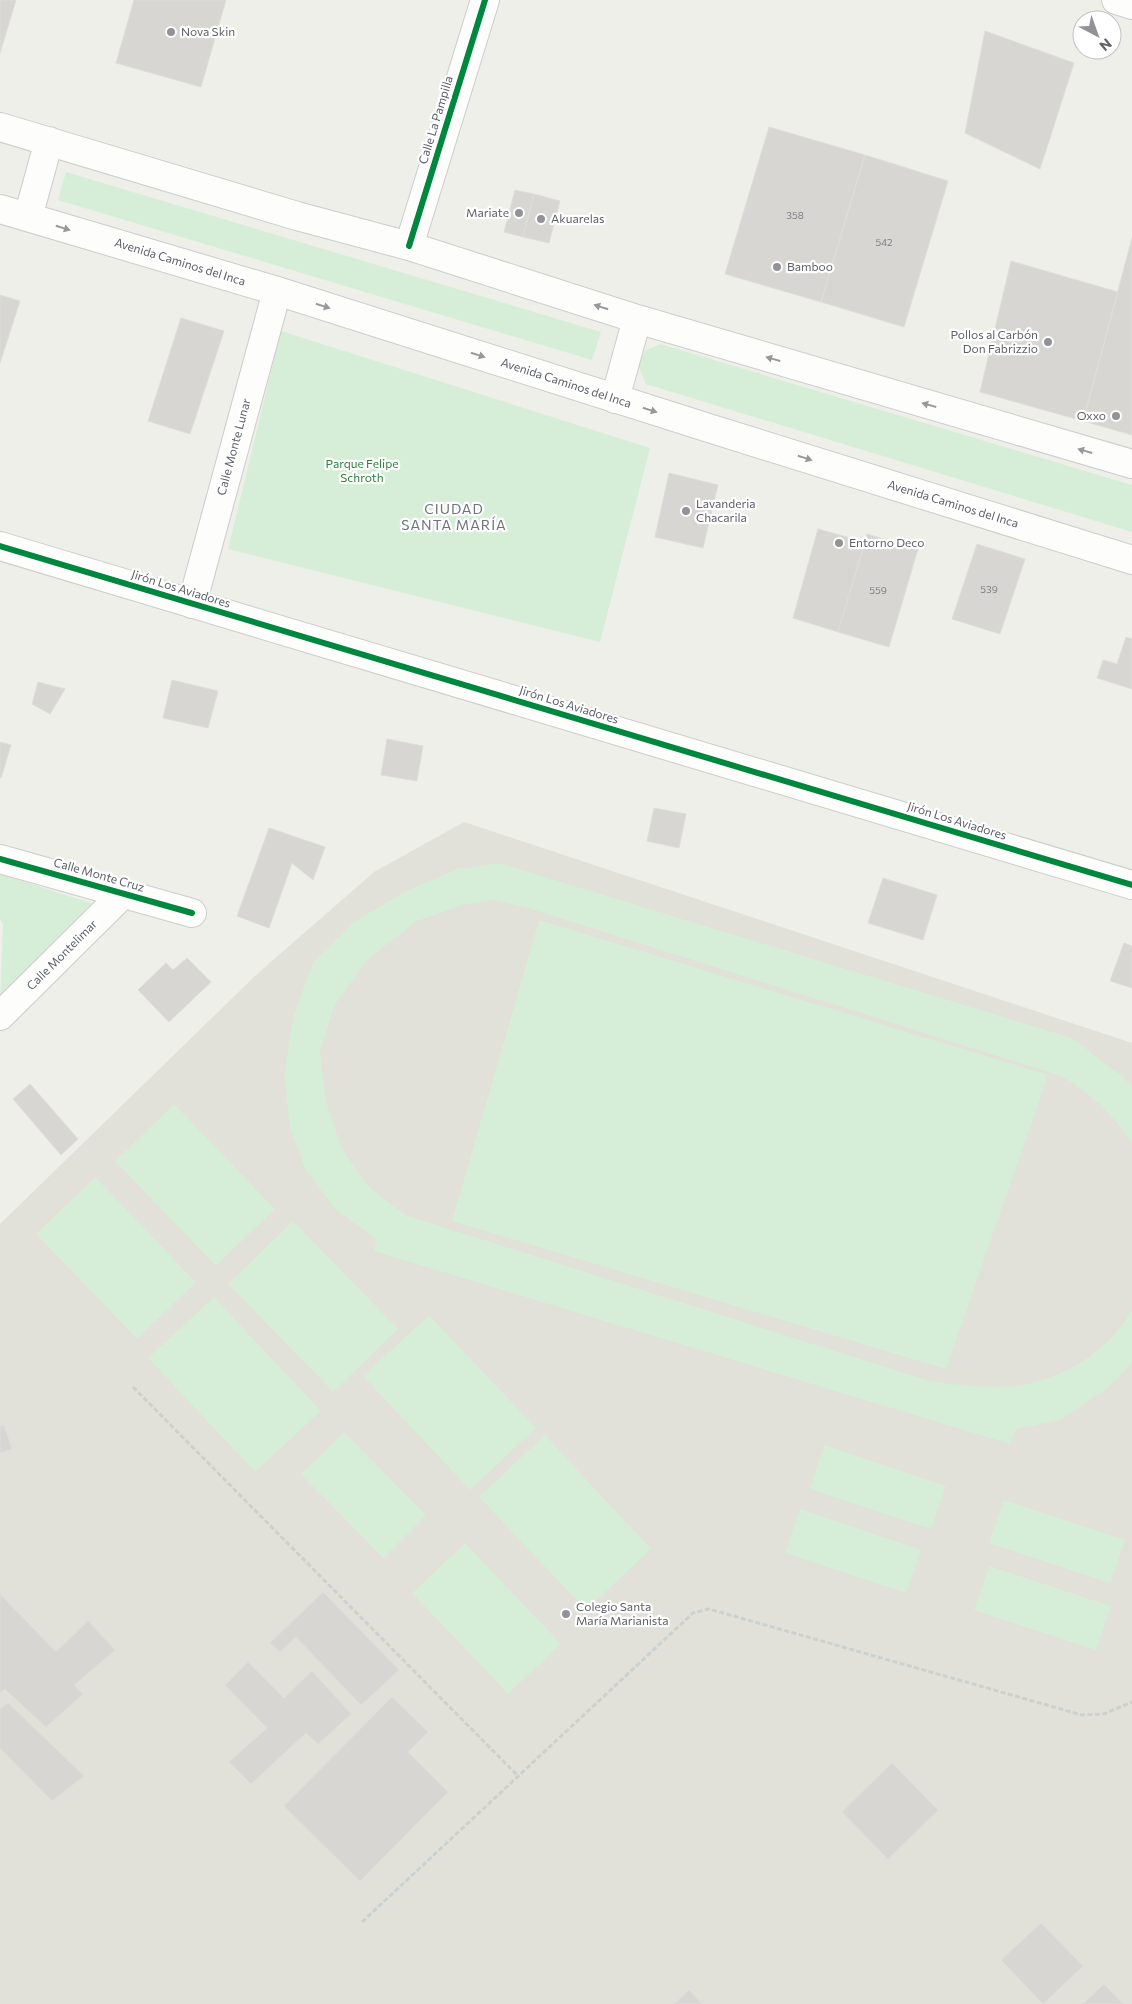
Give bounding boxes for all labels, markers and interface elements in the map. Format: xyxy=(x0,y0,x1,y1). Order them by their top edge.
north arrow xyxy=(1072,10,1122,60)
place label: Nova Skin xyxy=(181,24,235,38)
marker: Nova Skin xyxy=(165,26,177,38)
text: N xyxy=(1096,35,1115,55)
street label: Calle La Pampilla xyxy=(415,74,455,166)
place label: Mariate xyxy=(466,205,509,219)
marker: Mariate xyxy=(513,207,525,219)
house number: 358 xyxy=(786,209,804,221)
place label: Akuarelas xyxy=(551,211,604,225)
marker: Akuarelas xyxy=(535,213,547,225)
one-way arrow xyxy=(56,224,71,232)
street label: Avenida Caminos del Inca xyxy=(113,234,248,288)
house number: 542 xyxy=(875,236,893,248)
place label: Bamboo xyxy=(787,259,833,273)
marker: Bamboo xyxy=(771,261,783,273)
one-way arrow xyxy=(316,302,331,310)
one-way arrow xyxy=(593,303,608,311)
place label: Pollos al Carbón Don Fabrizzio xyxy=(951,327,1038,355)
marker: Pollos al Carbón Don Fabrizzio xyxy=(1042,336,1054,348)
one-way arrow xyxy=(471,352,486,360)
street label: Avenida Caminos del Inca xyxy=(499,354,633,410)
one-way arrow xyxy=(766,354,781,362)
street label: Calle Monte Lunar xyxy=(213,397,253,497)
one-way arrow xyxy=(922,400,937,408)
one-way arrow xyxy=(642,406,657,414)
place label: Oxxo xyxy=(1077,408,1106,422)
marker: Oxxo xyxy=(1110,410,1122,422)
one-way arrow xyxy=(1078,446,1093,454)
one-way arrow xyxy=(797,455,812,462)
park label: Parque Felipe Schroth xyxy=(325,456,399,484)
street label: Avenida Caminos del Inca xyxy=(886,476,1021,530)
place label: Lavanderia Chacarila xyxy=(696,496,756,524)
district label: CIUDAD SANTA MARÍA xyxy=(401,500,507,533)
marker: Lavanderia Chacarila xyxy=(680,505,692,517)
place label: Entorno Deco xyxy=(849,535,924,549)
marker: Entorno Deco xyxy=(833,537,845,549)
street label: Jirón Los Aviadores xyxy=(130,566,233,611)
house number: 539 xyxy=(980,583,998,595)
house number: 559 xyxy=(869,584,887,596)
street label: Jirón Los Aviadores xyxy=(518,682,621,727)
street label: Jirón Los Aviadores xyxy=(906,798,1009,843)
street label: Calle Monte Cruz xyxy=(52,854,146,894)
street label: Calle Montelimar xyxy=(23,916,99,992)
place label: Colegio Santa María Marianista xyxy=(576,1599,668,1627)
marker: Colegio Santa María Marianista xyxy=(560,1608,572,1620)

